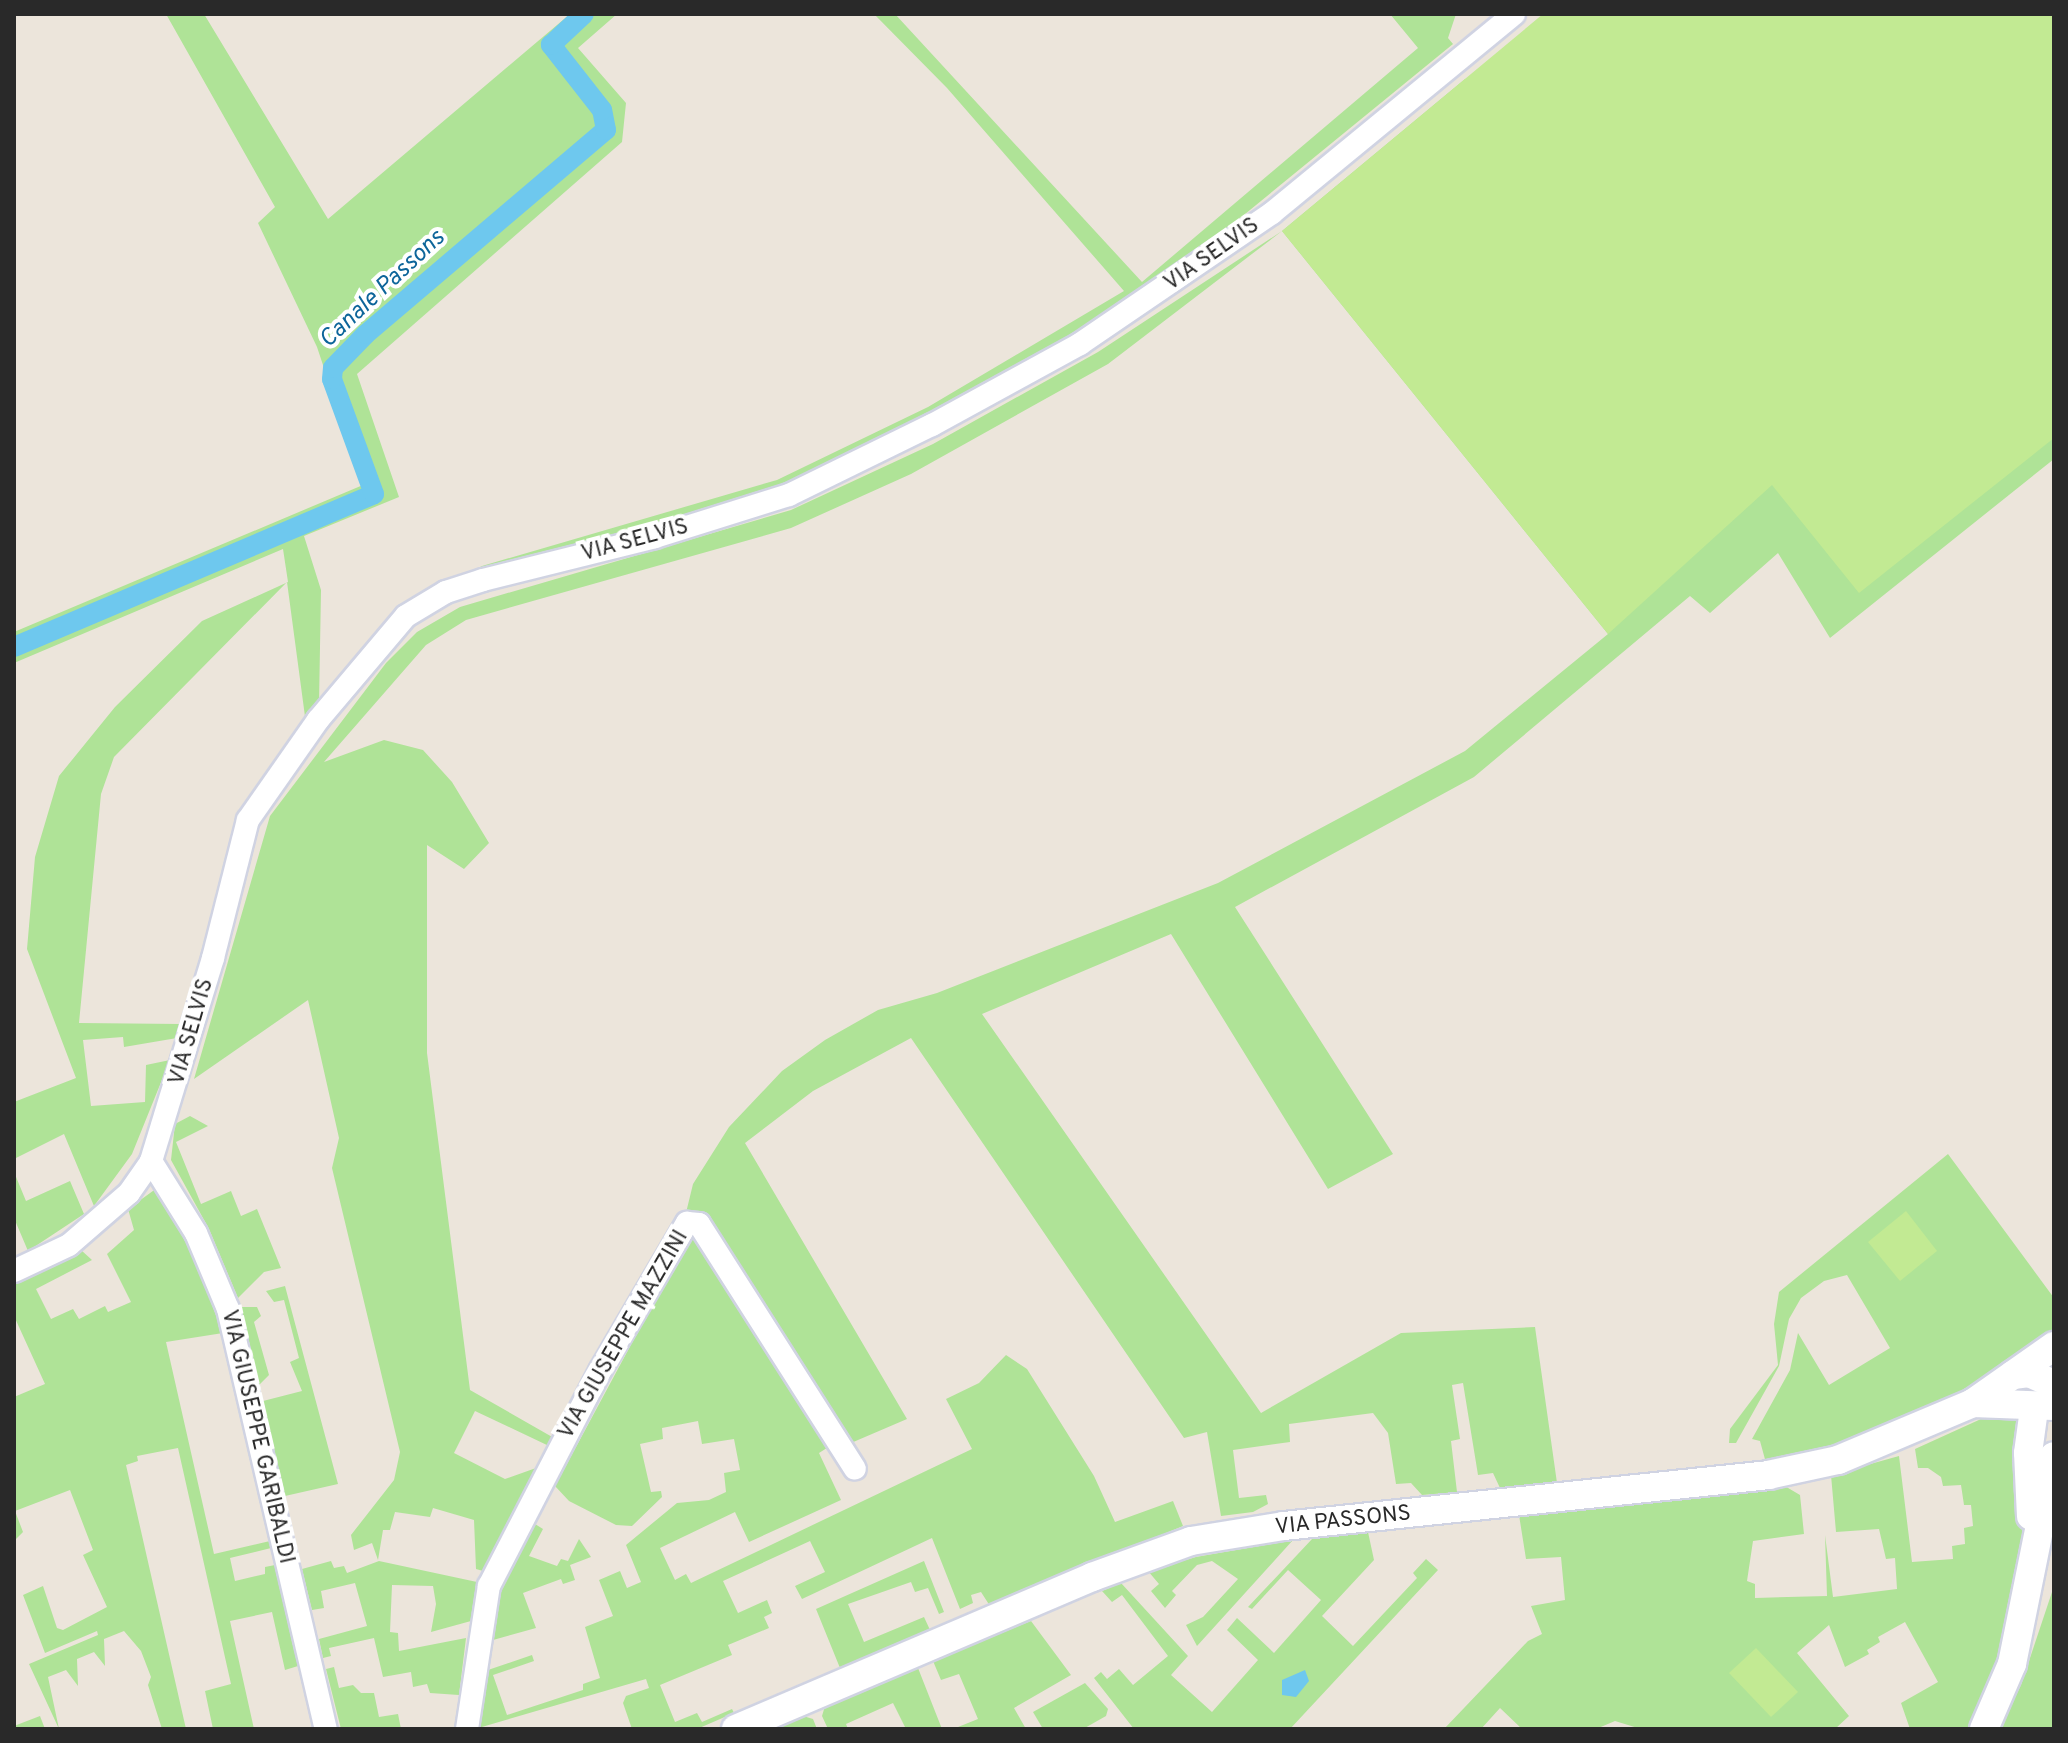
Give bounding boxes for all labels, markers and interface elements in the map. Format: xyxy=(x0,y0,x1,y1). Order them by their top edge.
street label: VIA SELVIS xyxy=(1159,213,1265,297)
water label: Canale Passons xyxy=(314,225,452,355)
street label: VIA SELVIS xyxy=(578,514,692,568)
street label: VIA SELVIS xyxy=(164,975,220,1089)
street label: VIA GIUSEPPE MAZZINI xyxy=(553,1225,695,1445)
street label: VIA GIUSEPPE GARIBALDI xyxy=(215,1307,299,1567)
street label: VIA PASSONS xyxy=(1273,1501,1413,1541)

